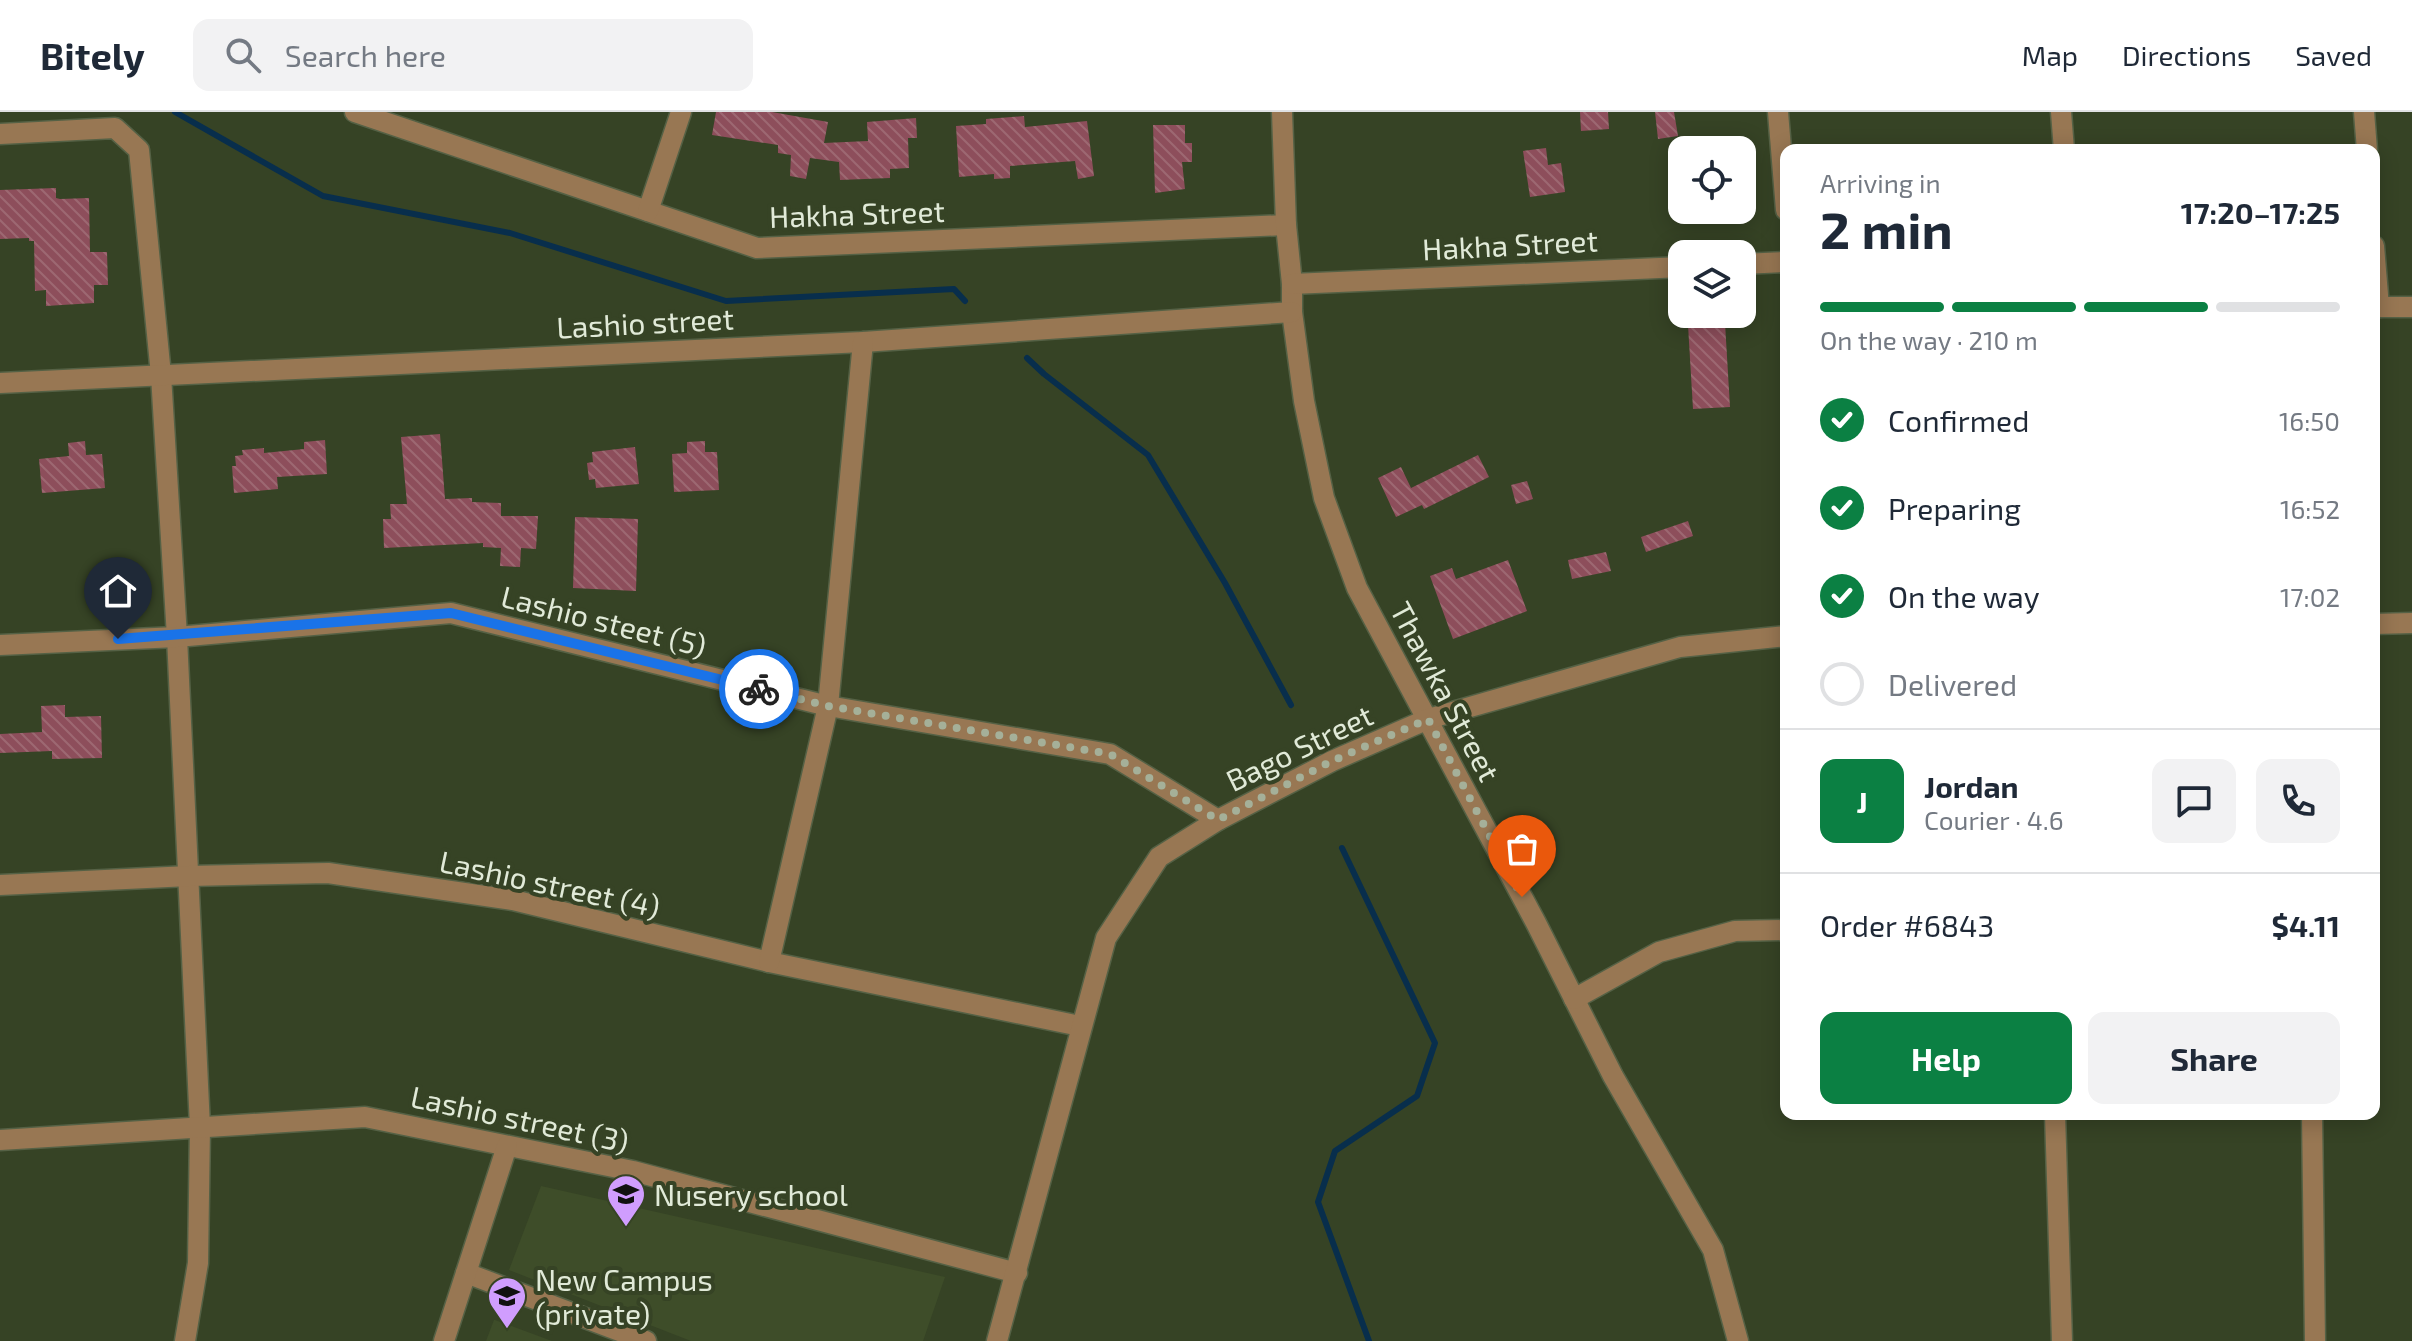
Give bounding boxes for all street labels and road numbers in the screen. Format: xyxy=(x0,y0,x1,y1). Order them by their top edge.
street label: Hakha Street xyxy=(769,192,945,234)
street label: Hakha Street xyxy=(1421,221,1599,267)
street label: Lashio street xyxy=(555,299,735,345)
street label: Lashio steet (5) xyxy=(498,577,710,663)
street label: Thawka Street xyxy=(1384,595,1508,787)
street label: Bago Street xyxy=(1220,696,1378,798)
street label: Lashio street (4) xyxy=(437,842,663,924)
street label: Lashio street (3) xyxy=(408,1077,632,1159)

